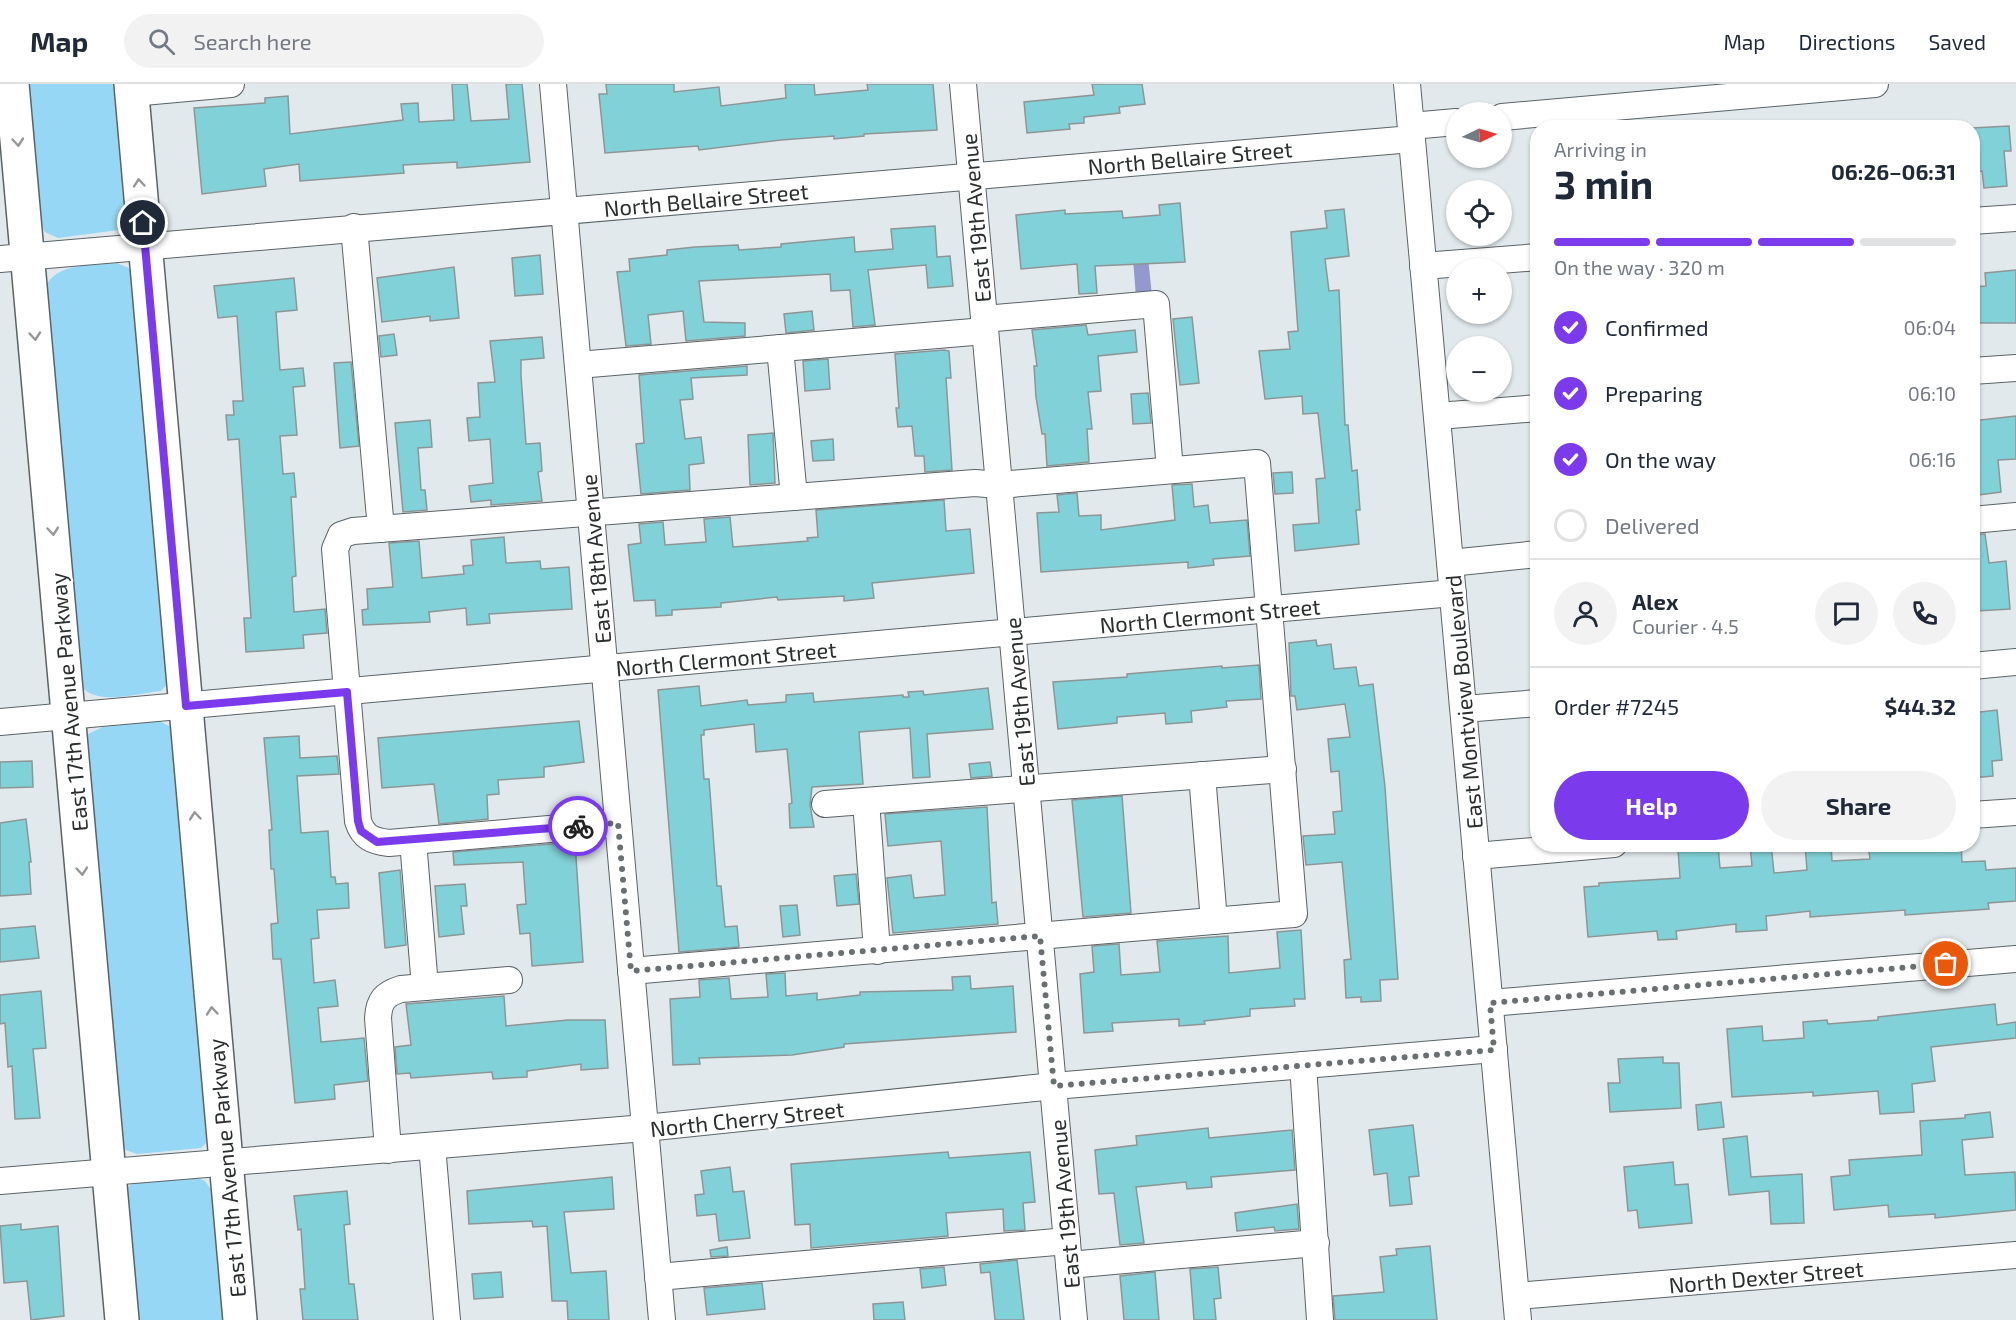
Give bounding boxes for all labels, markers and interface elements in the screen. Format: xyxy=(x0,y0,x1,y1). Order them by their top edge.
search box xyxy=(124,14,544,68)
text: Map xyxy=(30,24,88,58)
icon: search xyxy=(145,25,178,58)
text: Search here xyxy=(193,28,312,54)
text: Map xyxy=(1723,29,1766,54)
text: Directions xyxy=(1799,29,1895,54)
text: Saved xyxy=(1928,29,1986,54)
north arrow xyxy=(1446,102,1512,168)
map controls xyxy=(1446,102,1512,402)
street label: East 19th Avenue xyxy=(955,132,995,304)
street label: North Bellaire Street xyxy=(1087,135,1293,179)
text: Arriving in xyxy=(1554,137,1647,161)
one-way arrow xyxy=(11,138,24,147)
text: 06:26–06:31 xyxy=(1831,158,1956,184)
text: 3 min xyxy=(1554,160,1653,207)
street label: North Bellaire Street xyxy=(603,177,809,221)
one-way arrow xyxy=(133,178,146,187)
button: locate xyxy=(1446,180,1512,246)
pin xyxy=(117,197,168,248)
icon: home xyxy=(126,206,159,239)
text: On the way · 320 m xyxy=(1554,255,1725,279)
button: + xyxy=(1446,258,1512,324)
icon: check xyxy=(1554,311,1587,344)
text: Confirmed xyxy=(1605,314,1709,340)
text: 06:04 xyxy=(1903,315,1956,339)
one-way arrow xyxy=(29,332,42,341)
button: − xyxy=(1446,336,1512,402)
icon: check xyxy=(1554,377,1587,410)
text: Preparing xyxy=(1605,380,1703,406)
text: 06:10 xyxy=(1908,381,1956,405)
icon: check xyxy=(1554,443,1587,476)
text: On the way xyxy=(1605,446,1716,472)
text: 06:16 xyxy=(1908,447,1956,471)
street label: East 18th Avenue xyxy=(575,473,615,645)
text: Delivered xyxy=(1605,512,1700,538)
one-way arrow xyxy=(46,526,59,535)
street label: East 17th Avenue Parkway xyxy=(44,571,92,833)
street label: East Montview Boulevard xyxy=(1439,574,1487,830)
button: person xyxy=(1554,582,1617,645)
button: chat xyxy=(1815,582,1878,645)
button: phone xyxy=(1893,582,1956,645)
text: Alex xyxy=(1632,588,1678,614)
street label: North Clermont Street xyxy=(1098,592,1322,638)
text: Courier · 4.5 xyxy=(1632,614,1739,638)
street label: East 19th Avenue xyxy=(999,616,1039,788)
street label: North Clermont Street xyxy=(614,635,838,681)
text: Order #7245 xyxy=(1554,693,1679,719)
text: $44.32 xyxy=(1885,693,1956,719)
button: Help xyxy=(1554,771,1749,840)
button: Share xyxy=(1761,771,1956,840)
courier xyxy=(548,796,608,856)
icon: bike xyxy=(562,810,595,843)
one-way arrow xyxy=(189,812,202,821)
one-way arrow xyxy=(75,867,88,876)
pin xyxy=(1920,938,1971,989)
icon: bag xyxy=(1929,947,1962,980)
one-way arrow xyxy=(206,1006,219,1015)
street label: East 17th Avenue Parkway xyxy=(202,1037,250,1299)
street label: North Cherry Street xyxy=(649,1095,845,1141)
street label: East 19th Avenue xyxy=(1044,1118,1084,1290)
street label: North Dexter Street xyxy=(1667,1255,1865,1297)

